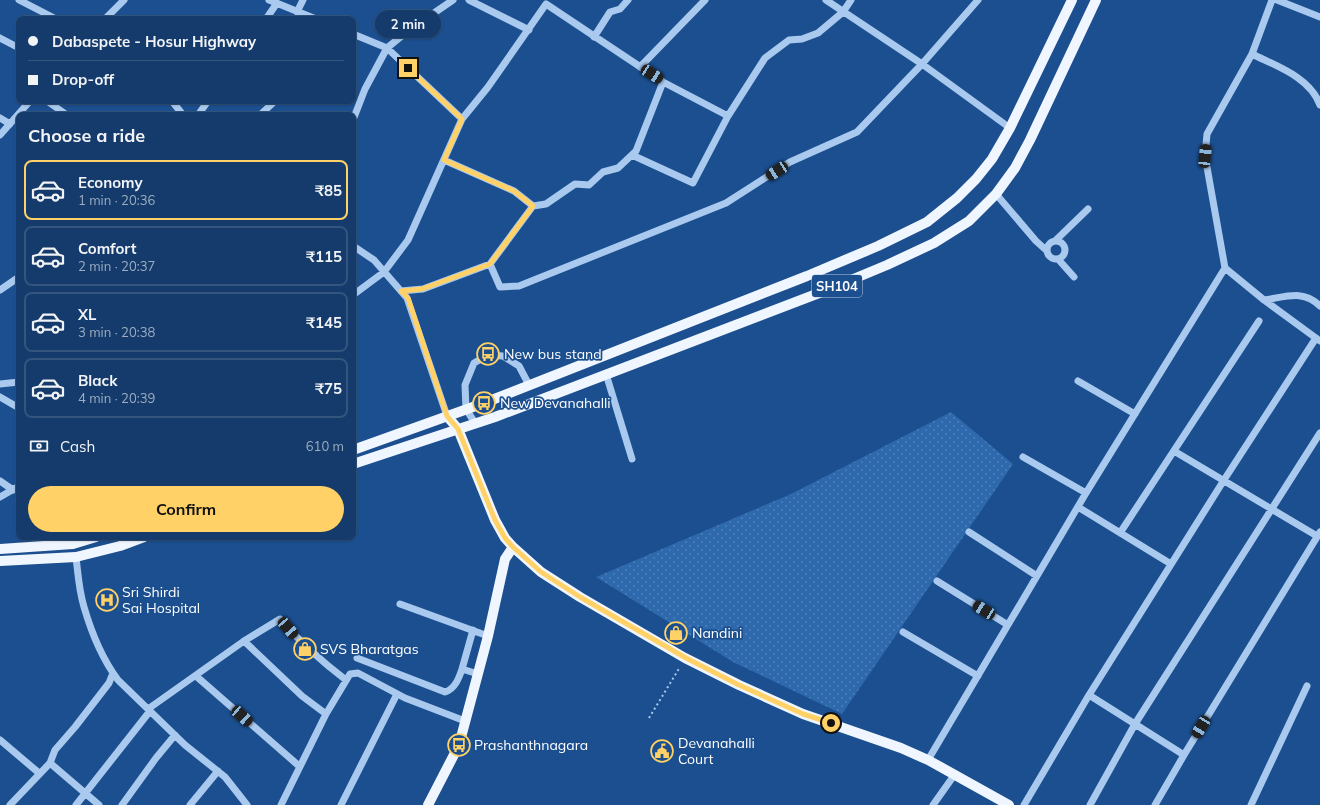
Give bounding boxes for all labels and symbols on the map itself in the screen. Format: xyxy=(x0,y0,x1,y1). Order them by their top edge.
callout: 2 min xyxy=(375,10,441,38)
route end xyxy=(399,59,417,77)
car xyxy=(639,62,665,86)
car xyxy=(1198,143,1212,169)
car xyxy=(764,159,790,183)
road number: SH104 xyxy=(812,275,862,297)
bus stop icon: New bus stand xyxy=(475,341,501,367)
place label: New bus stand xyxy=(504,345,602,363)
bus stop icon: New Devanahalli xyxy=(471,390,497,416)
place label: New Devanahalli xyxy=(500,394,611,412)
place label: Sri Shirdi Sai Hospital xyxy=(122,583,200,617)
hospital icon: Sri Shirdi Sai Hospital xyxy=(94,587,120,613)
car xyxy=(971,599,997,621)
car xyxy=(276,615,300,641)
shop icon: Nandini xyxy=(663,620,689,646)
place label: Nandini xyxy=(692,624,742,642)
shop icon: SVS Bharatgas xyxy=(292,636,318,662)
place label: SVS Bharatgas xyxy=(320,640,419,658)
car xyxy=(229,704,255,728)
route start xyxy=(822,714,840,732)
car xyxy=(1190,714,1212,740)
bus stop icon: Prashanthnagara xyxy=(446,732,472,758)
place label: Devanahalli Court xyxy=(678,734,755,768)
place label: Prashanthnagara xyxy=(474,736,588,754)
public building icon: Devanahalli Court xyxy=(649,738,675,764)

